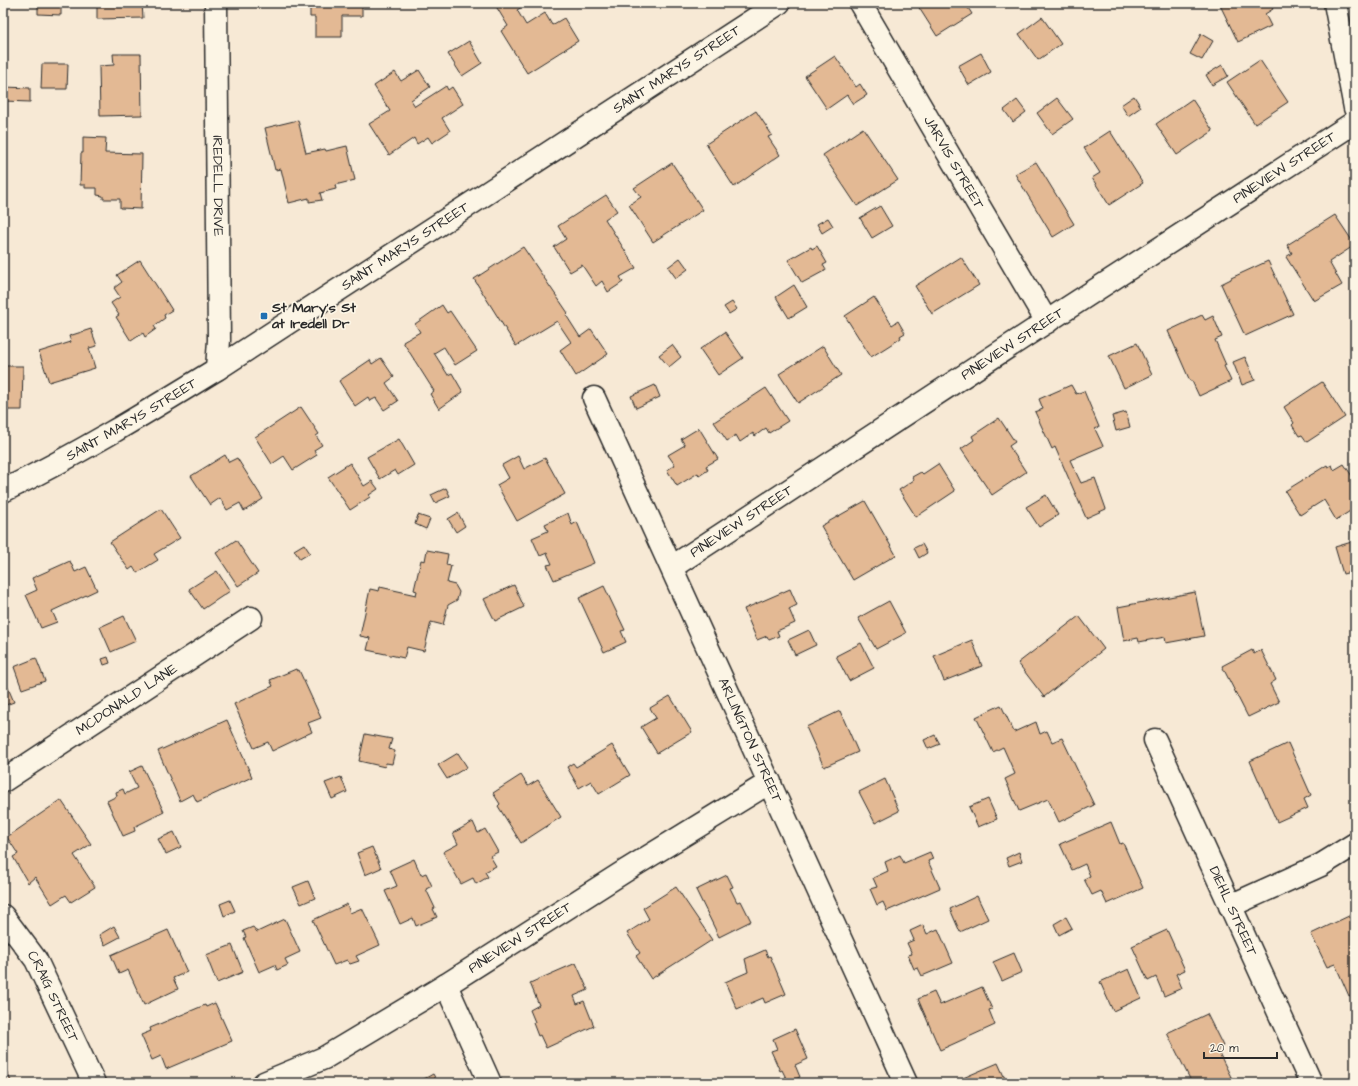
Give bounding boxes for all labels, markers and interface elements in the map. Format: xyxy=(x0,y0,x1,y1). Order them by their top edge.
street label: SAINT MARYS STREET xyxy=(609,20,745,119)
street label: JARVIS STREET xyxy=(918,112,989,213)
street label: PINEVIEW STREET xyxy=(1229,127,1340,209)
street label: IREDELL DRIVE xyxy=(207,135,228,237)
street label: SAINT MARYS STREET xyxy=(337,197,473,295)
place label: St Mary's St at Iredell Dr xyxy=(271,298,356,334)
street label: PINEVIEW STREET xyxy=(957,303,1068,385)
marker: St Mary's St at Iredell Dr xyxy=(259,311,269,321)
street label: SAINT MARYS STREET xyxy=(63,373,201,466)
street label: PINEVIEW STREET xyxy=(686,480,797,563)
street label: MCDONALD LANE xyxy=(72,659,182,740)
street label: ARLINGTON STREET xyxy=(713,675,787,806)
street label: DIEHL STREET xyxy=(1204,863,1262,959)
street label: PINEVIEW STREET xyxy=(464,897,576,978)
street label: CRAIG STREET xyxy=(22,946,83,1046)
scale bar xyxy=(1204,1034,1277,1060)
text: 20 m xyxy=(1210,1040,1239,1057)

